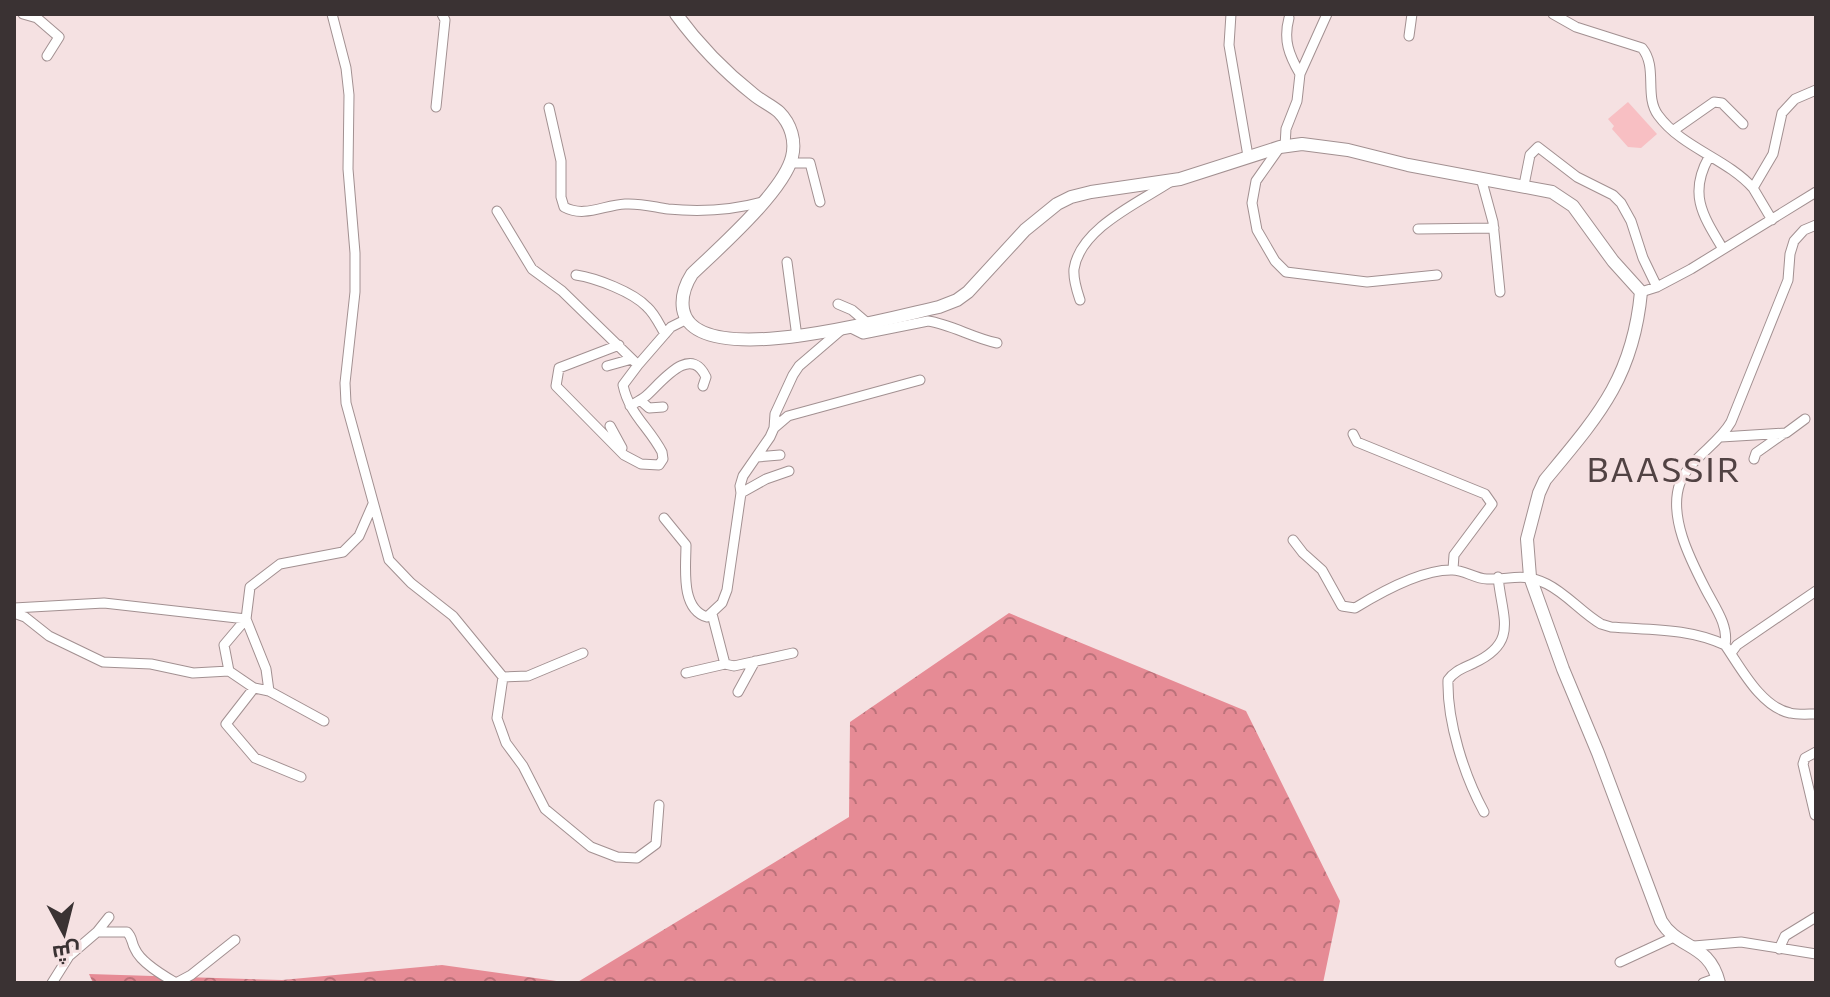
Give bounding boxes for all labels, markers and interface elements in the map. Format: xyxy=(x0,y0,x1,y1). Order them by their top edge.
district label: BAASSIR xyxy=(1587,447,1741,489)
north arrow xyxy=(24,893,104,973)
text: ش xyxy=(51,937,82,968)

